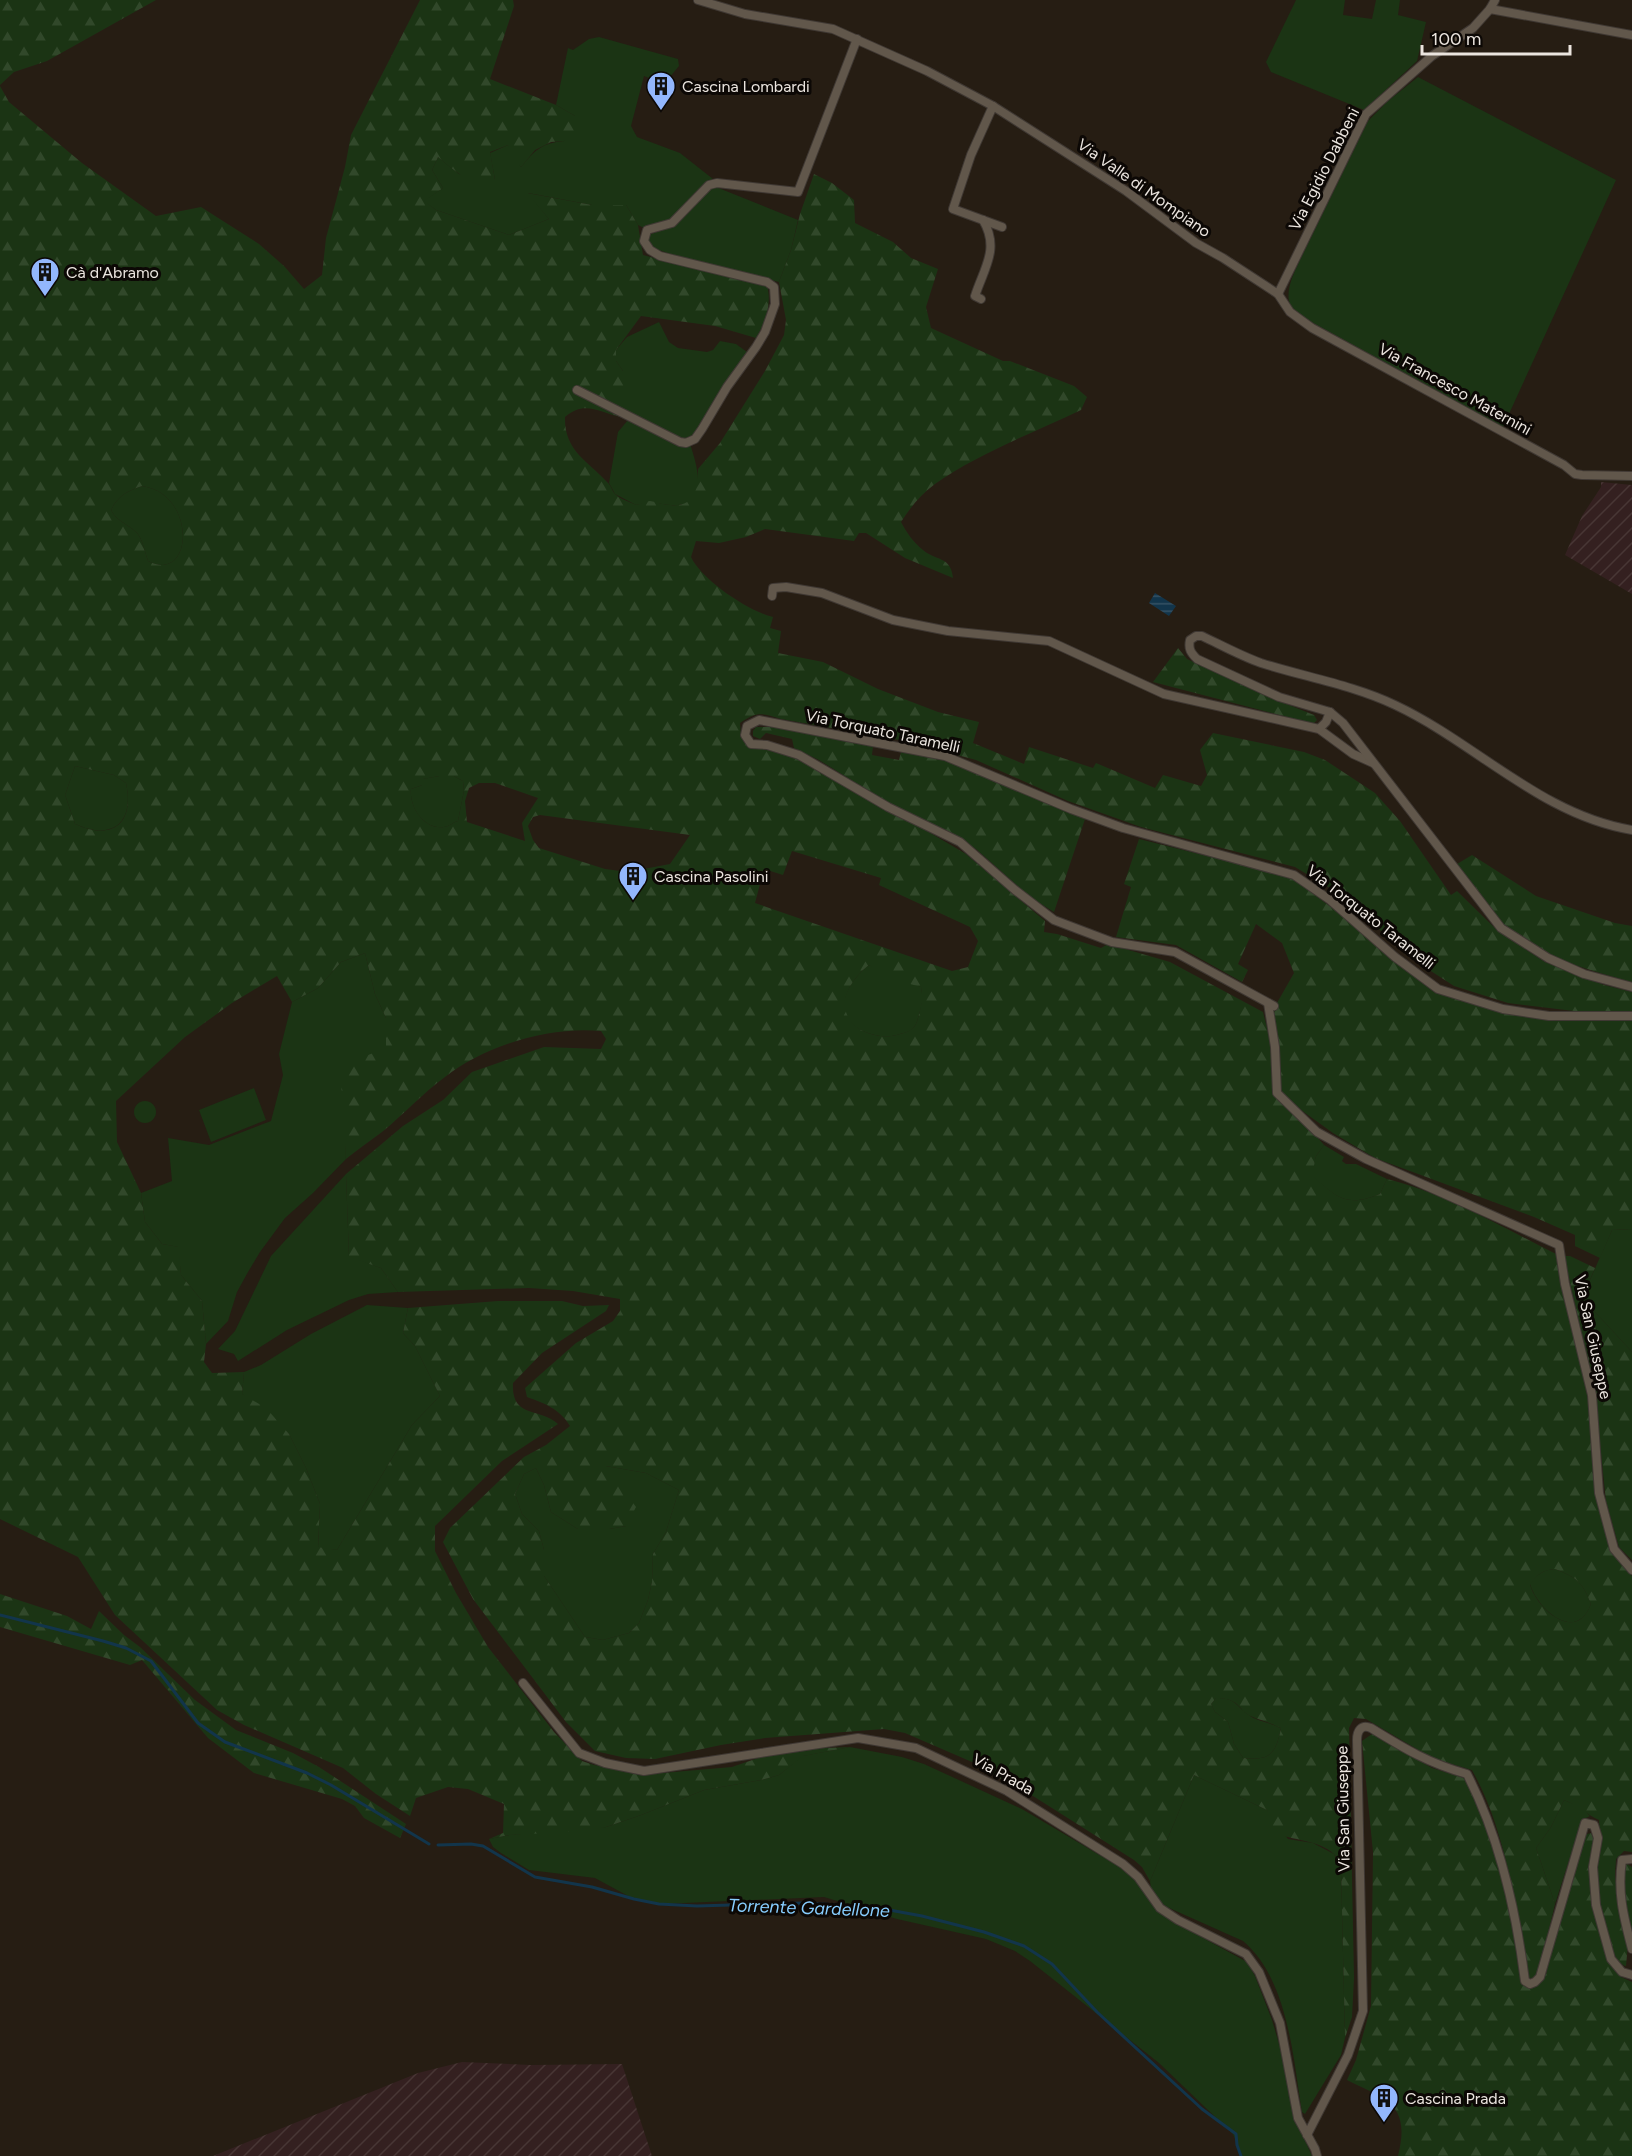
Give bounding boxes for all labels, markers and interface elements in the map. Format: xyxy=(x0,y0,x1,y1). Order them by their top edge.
scale bar xyxy=(1422,18,1570,56)
text: 100 m xyxy=(1431,28,1481,50)
building icon: Cascina Lombardi xyxy=(645,70,677,112)
place label: Cascina Lombardi xyxy=(682,77,810,96)
street label: Via Egidio Dabbeni xyxy=(1285,104,1363,234)
street label: Via Valle di Mompiano xyxy=(1074,135,1214,241)
building icon: Cà d'Abramo xyxy=(29,256,61,298)
place label: Cà d'Abramo xyxy=(66,263,159,282)
street label: Via Francesco Maternini xyxy=(1375,339,1535,439)
street label: Via Torquato Taramelli xyxy=(804,705,962,757)
building icon: Cascina Pasolini xyxy=(617,860,649,902)
street label: Via Torquato Taramelli xyxy=(1303,861,1439,973)
place label: Cascina Pasolini xyxy=(654,867,768,886)
street label: Via San Giuseppe xyxy=(1571,1273,1615,1401)
street label: Via San Giuseppe xyxy=(1332,1745,1354,1872)
street label: Via Prada xyxy=(969,1749,1037,1799)
water label: Torrente Gardellone xyxy=(728,1894,890,1922)
building icon: Cascina Prada xyxy=(1368,2082,1400,2124)
place label: Cascina Prada xyxy=(1405,2089,1506,2108)

